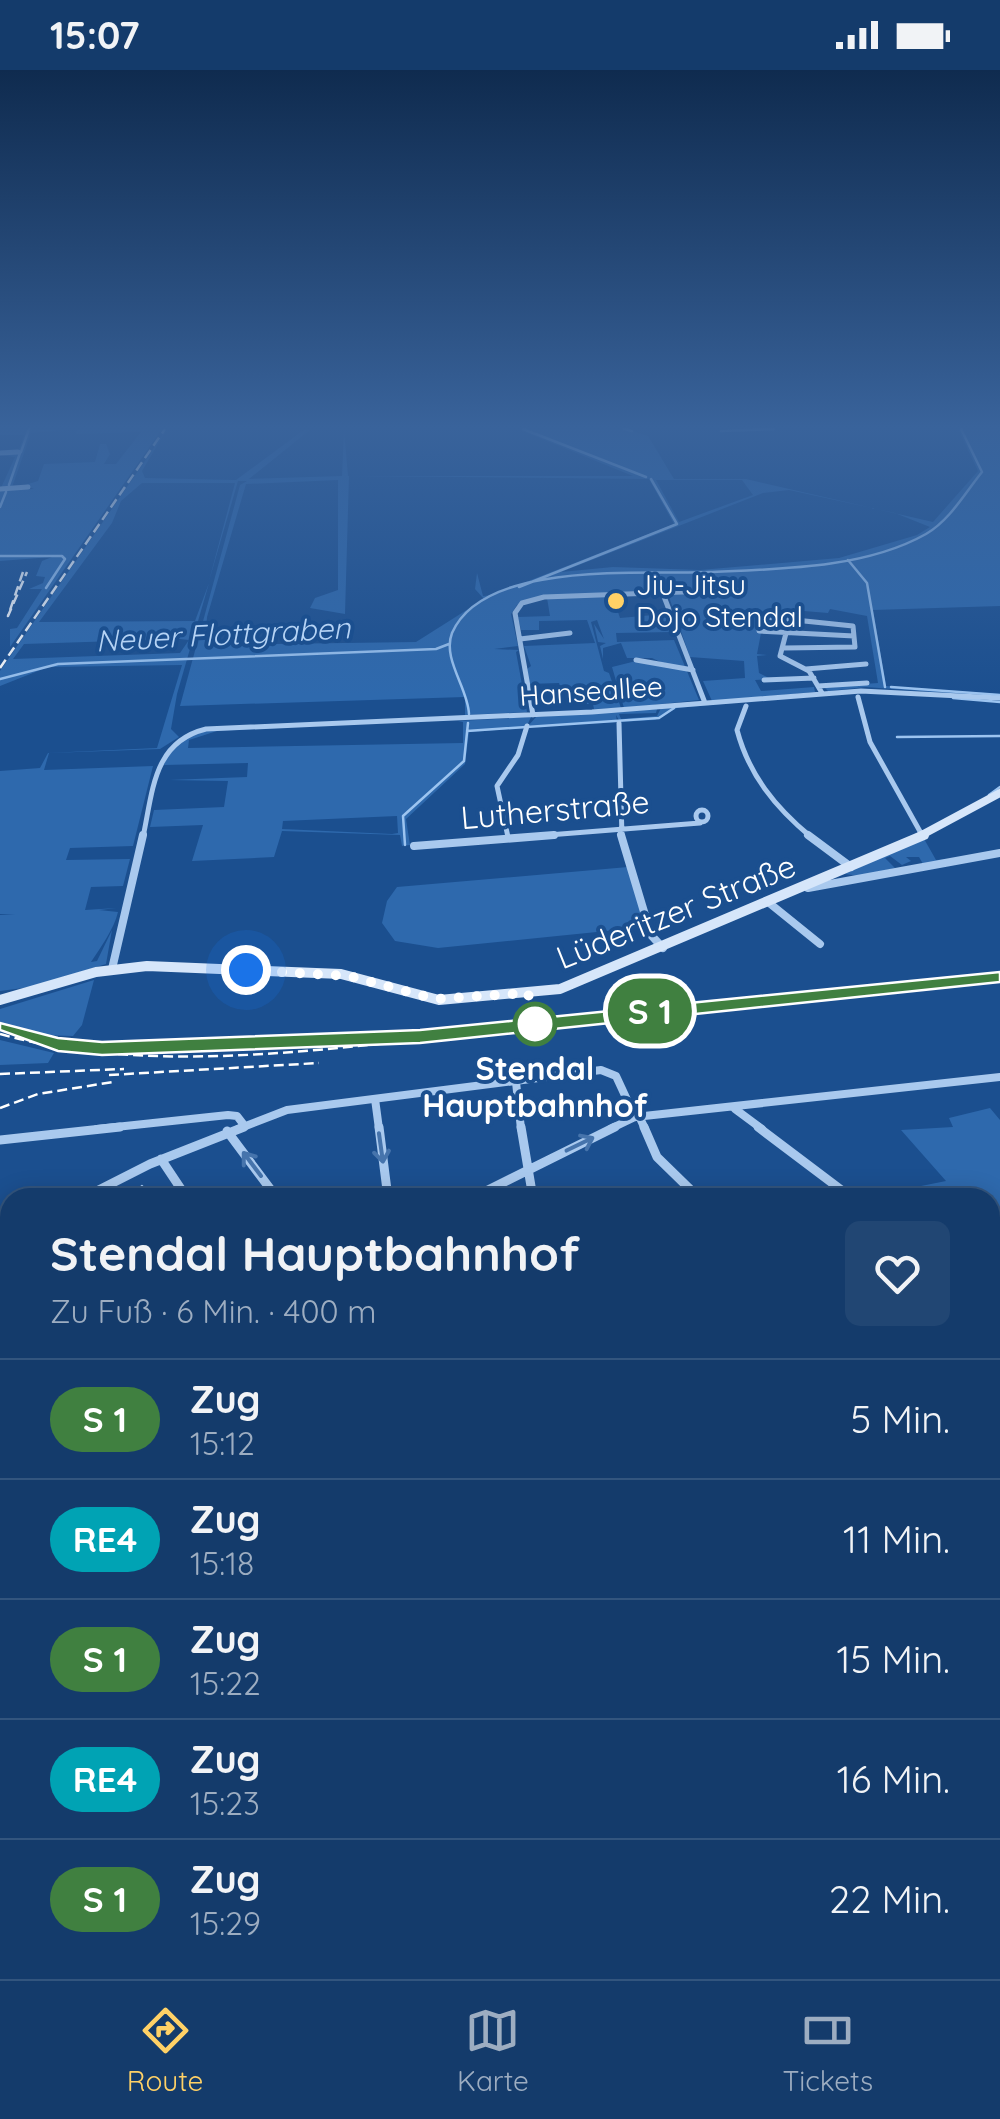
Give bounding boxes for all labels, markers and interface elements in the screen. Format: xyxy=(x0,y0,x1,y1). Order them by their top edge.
text: 15:07 xyxy=(50,11,140,59)
place label: Jiu-Jitsu Dojo Stendal xyxy=(636,567,803,634)
marker: Jiu-Jitsu Dojo Stendal xyxy=(605,590,627,612)
water label: Neuer Flottgraben xyxy=(95,608,352,660)
street label: Hanseallee xyxy=(518,668,664,713)
street label: Lutherstraße xyxy=(459,781,651,837)
street label: Lüderitzer Straße xyxy=(550,845,801,977)
your location xyxy=(221,945,271,995)
line badge: S 1 xyxy=(592,978,708,1044)
text: S 1 xyxy=(628,989,672,1033)
marker: Stendal Hauptbahnhof xyxy=(514,1003,556,1045)
place label: Stendal Hauptbahnhof xyxy=(422,1048,648,1125)
one-way arrow xyxy=(373,1132,391,1164)
one-way arrow xyxy=(564,1134,594,1153)
one-way arrow xyxy=(242,1151,263,1178)
button: heart xyxy=(845,1221,950,1326)
text: Stendal Hauptbahnhof xyxy=(50,1223,580,1283)
text: Zu Fuß · 6 Min. · 400 m xyxy=(50,1291,376,1331)
text: Zug xyxy=(190,1375,261,1423)
text: 5 Min. xyxy=(851,1395,950,1443)
text: S 1 xyxy=(83,1397,127,1441)
text: 15:12 xyxy=(190,1423,255,1463)
text: Zug xyxy=(190,1495,261,1543)
text: 11 Min. xyxy=(843,1515,950,1563)
text: RE4 xyxy=(73,1517,137,1561)
text: 15:18 xyxy=(190,1543,254,1583)
text: Zug xyxy=(190,1615,261,1663)
text: 15 Min. xyxy=(836,1635,950,1683)
text: S 1 xyxy=(83,1637,127,1681)
text: 15:22 xyxy=(190,1663,261,1703)
text: Zug xyxy=(190,1735,261,1783)
text: 16 Min. xyxy=(837,1755,950,1803)
text: RE4 xyxy=(73,1757,137,1801)
text: 15:23 xyxy=(190,1783,260,1823)
text: Zug xyxy=(190,1855,261,1903)
text: 22 Min. xyxy=(829,1875,950,1923)
text: S 1 xyxy=(83,1877,127,1921)
text: 15:29 xyxy=(190,1903,261,1943)
tab: Route xyxy=(127,2003,203,2098)
tab: Karte xyxy=(457,2003,529,2098)
tab: Tickets xyxy=(782,2003,873,2098)

